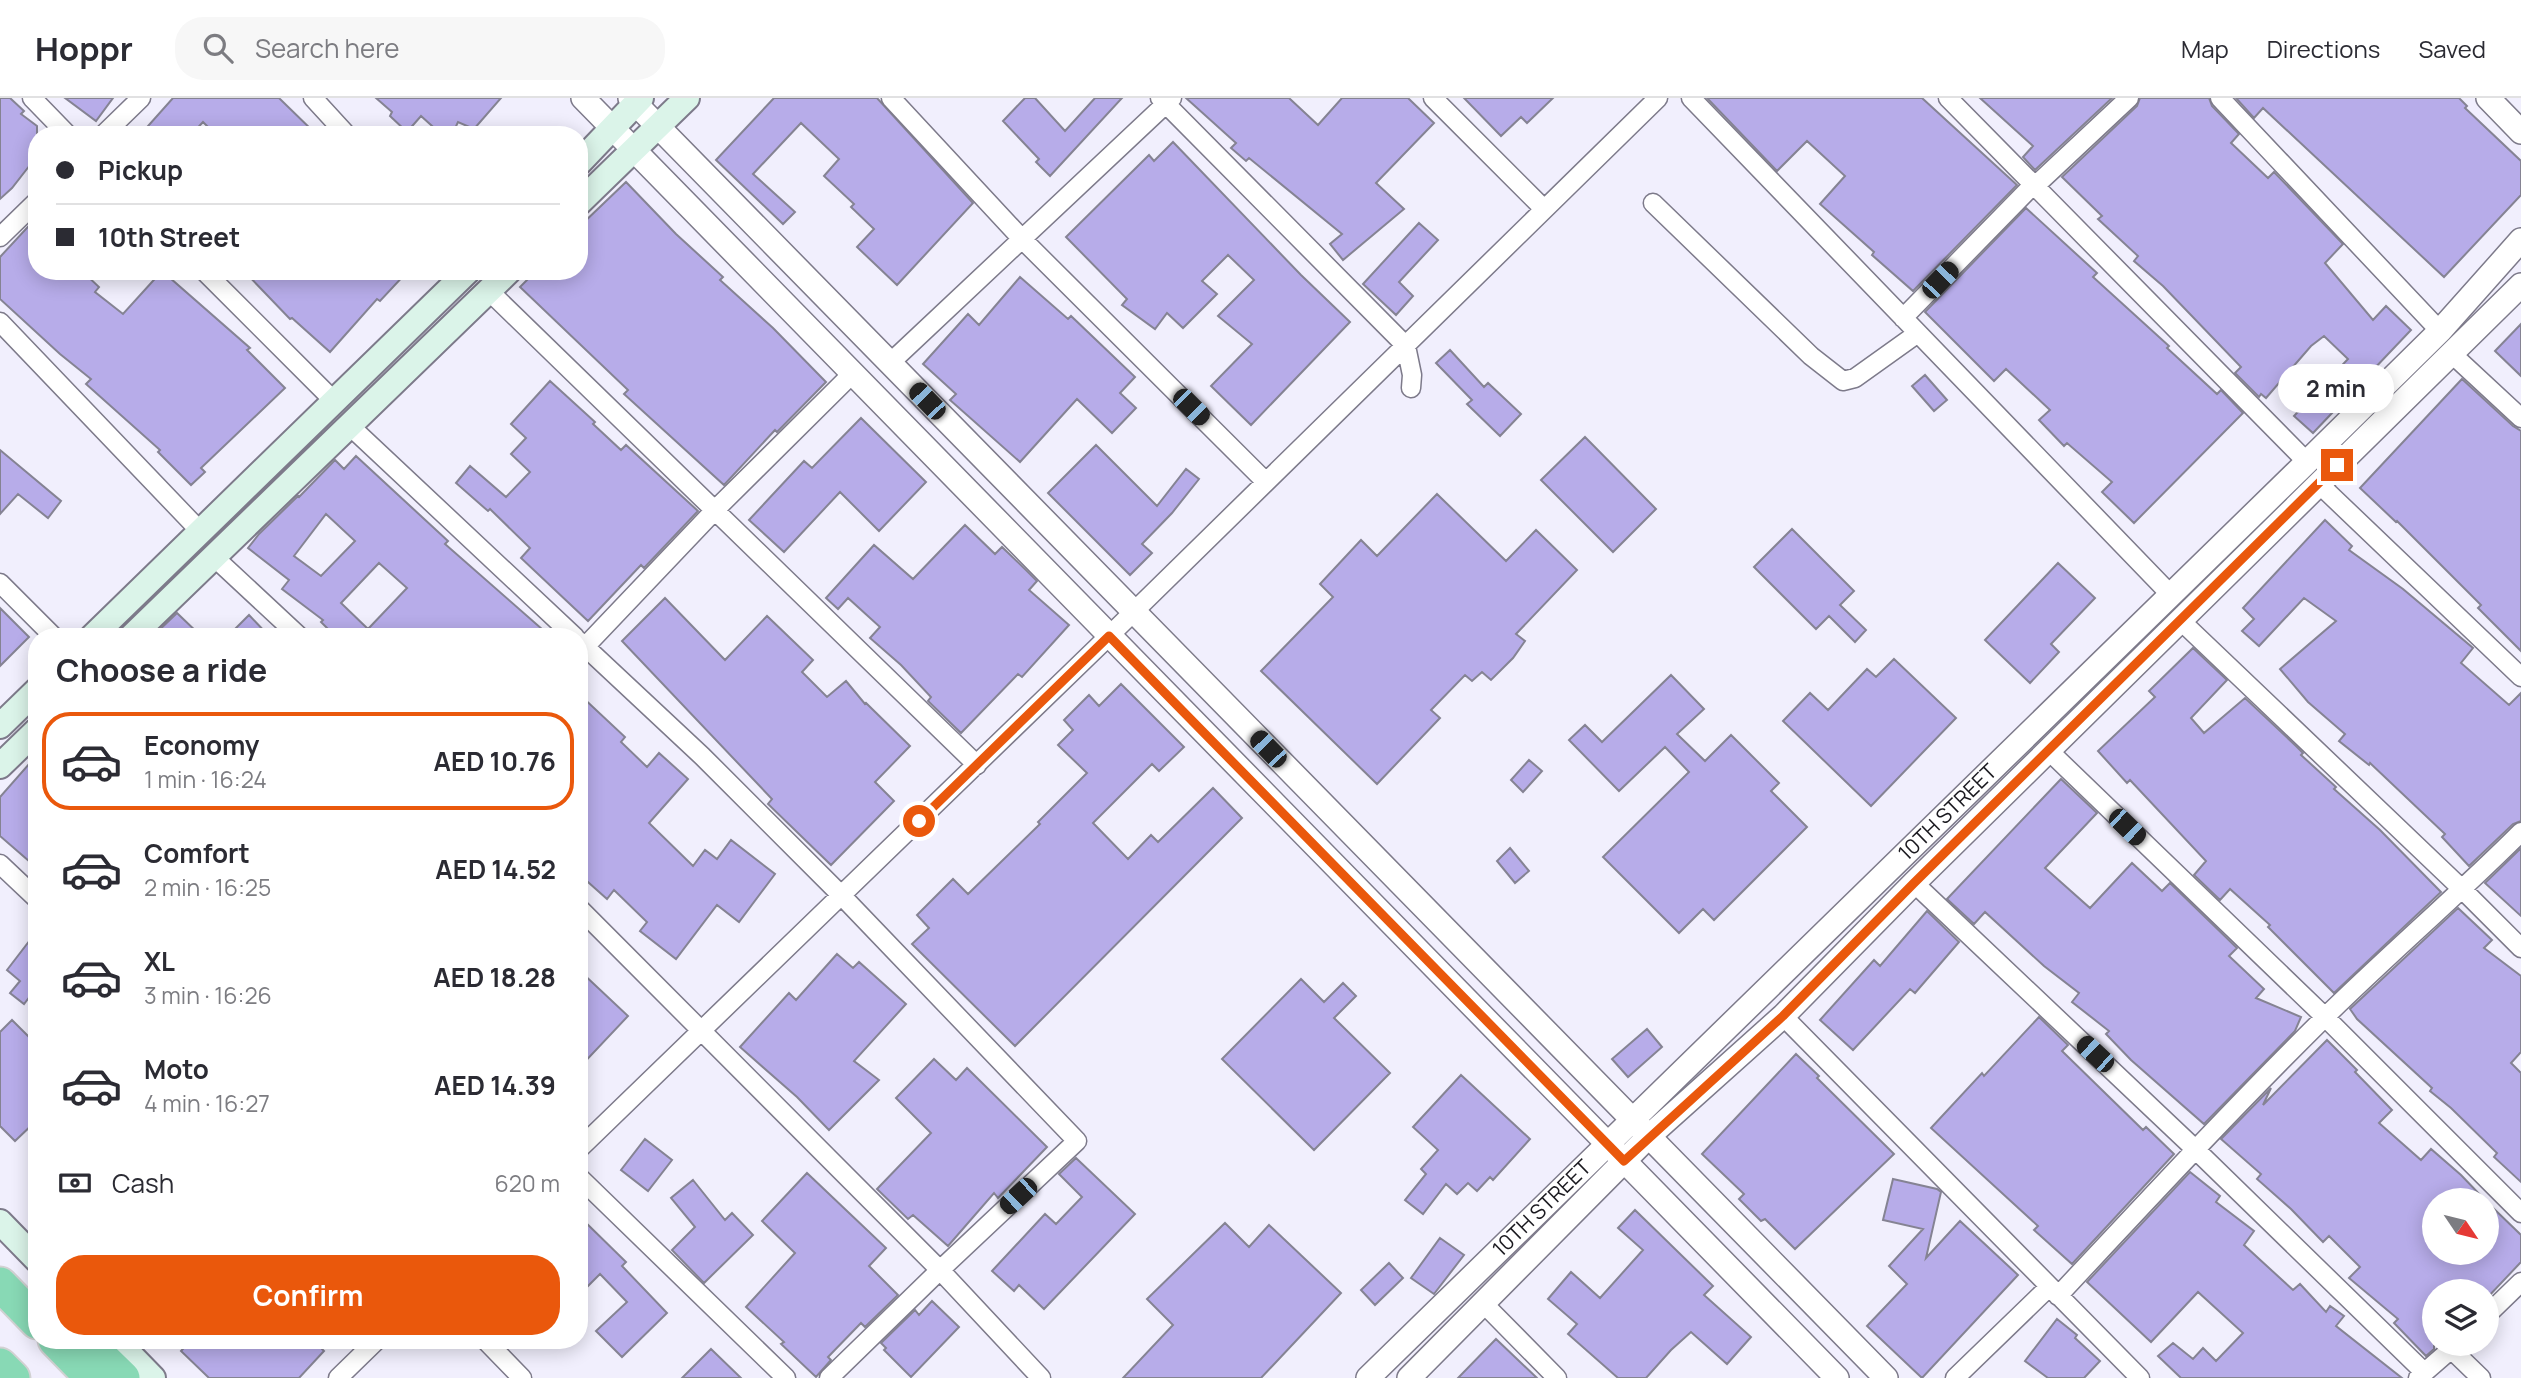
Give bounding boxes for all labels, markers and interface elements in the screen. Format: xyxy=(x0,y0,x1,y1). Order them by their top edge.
search box xyxy=(175,17,665,80)
text: Hoppr xyxy=(35,26,133,71)
icon: search xyxy=(199,29,237,67)
text: Search here xyxy=(255,30,400,66)
text: Map xyxy=(2181,32,2229,65)
text: Directions xyxy=(2267,32,2380,65)
text: Saved xyxy=(2418,32,2486,65)
text: Pickup xyxy=(98,152,183,188)
text: 10th Street xyxy=(98,219,240,255)
car xyxy=(1918,258,1963,302)
callout: 2 min xyxy=(2279,364,2395,412)
text: 2 min xyxy=(2306,372,2366,404)
car xyxy=(905,379,950,423)
car xyxy=(1169,385,1214,429)
route end xyxy=(2321,449,2353,481)
text: Choose a ride xyxy=(56,648,267,692)
text: Economy xyxy=(144,727,259,763)
car xyxy=(1246,727,1291,771)
icon: car xyxy=(60,730,123,793)
text: AED 10.76 xyxy=(434,743,556,779)
street label: 10TH STREET xyxy=(1892,757,2003,866)
text: 1 min · 16:24 xyxy=(144,763,267,795)
route start xyxy=(903,805,935,837)
car xyxy=(2105,805,2150,849)
text: Comfort xyxy=(144,835,250,871)
icon: car xyxy=(60,838,123,901)
text: AED 14.52 xyxy=(435,851,556,887)
text: 2 min · 16:25 xyxy=(144,871,271,903)
text: XL xyxy=(144,943,175,979)
icon: car xyxy=(60,946,123,1009)
text: AED 18.28 xyxy=(433,959,556,995)
text: 3 min · 16:26 xyxy=(144,979,272,1011)
car xyxy=(2073,1032,2118,1076)
text: Moto xyxy=(144,1051,209,1087)
icon: car xyxy=(60,1054,123,1117)
text: AED 14.39 xyxy=(434,1067,556,1103)
text: 4 min · 16:27 xyxy=(144,1087,270,1119)
street label: 10TH STREET xyxy=(1486,1153,1597,1262)
icon: cash xyxy=(56,1164,94,1202)
text: Cash xyxy=(112,1165,174,1201)
text: 620 m xyxy=(494,1167,560,1199)
car xyxy=(996,1174,1041,1218)
north arrow xyxy=(2422,1188,2499,1265)
map controls xyxy=(2422,1188,2499,1356)
button: Confirm xyxy=(56,1255,560,1335)
button: layers xyxy=(2422,1279,2499,1356)

